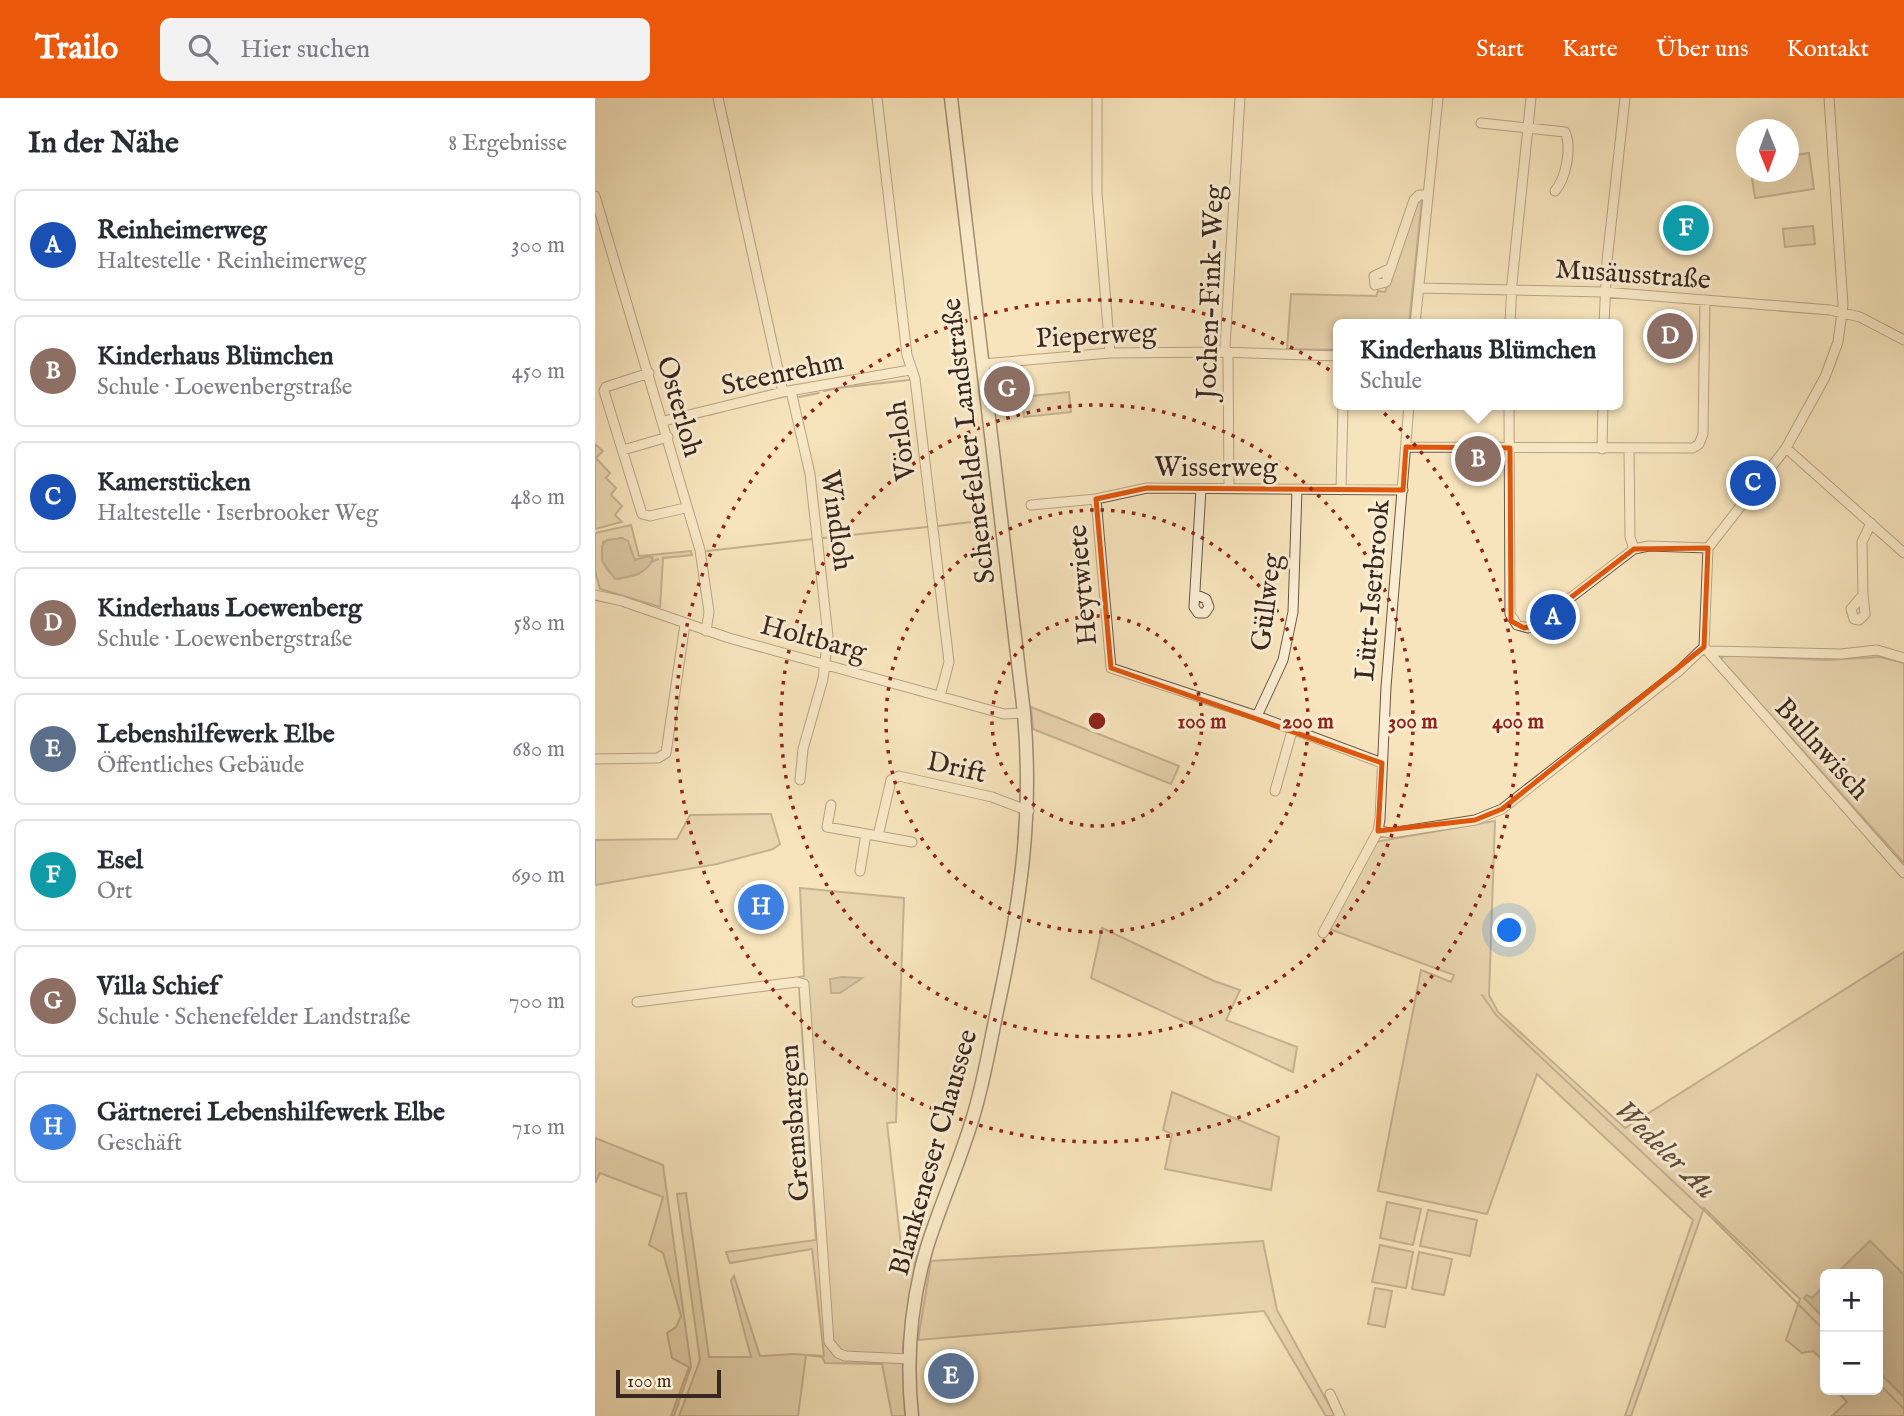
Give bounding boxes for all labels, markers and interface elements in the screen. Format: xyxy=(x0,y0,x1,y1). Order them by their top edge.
search box xyxy=(160,18,650,81)
text: Trailo xyxy=(35,28,118,70)
icon: search xyxy=(184,30,222,68)
text: Hier suchen xyxy=(240,33,370,66)
text: Start xyxy=(1476,34,1524,65)
text: Karte xyxy=(1562,34,1618,65)
text: Über uns xyxy=(1656,34,1748,65)
text: Kontakt xyxy=(1786,34,1869,65)
north arrow xyxy=(1736,119,1799,182)
text: In der Nähe xyxy=(28,125,179,163)
text: 8 Ergebnisse xyxy=(448,129,567,158)
street label: Jochen-Fink-Weg xyxy=(1190,183,1233,403)
pin: F xyxy=(1663,202,1709,254)
text: Reinheimerweg xyxy=(97,214,267,247)
text: A xyxy=(45,231,61,260)
text: 300 m xyxy=(511,231,565,260)
text: Haltestelle · Reinheimerweg xyxy=(97,247,366,276)
street label: Musäusstraße xyxy=(1554,253,1712,298)
street label: Schenefelder Landstraße xyxy=(935,296,1004,585)
pin: D xyxy=(1647,310,1693,362)
street label: Pieperweg xyxy=(1035,316,1158,357)
popup xyxy=(1333,319,1623,410)
text: Kinderhaus Blümchen xyxy=(1360,334,1596,367)
text: Kinderhaus Blümchen xyxy=(97,340,334,373)
street label: Steenrehm xyxy=(718,344,847,404)
street label: Osterloh xyxy=(648,352,710,461)
text: B xyxy=(45,357,61,386)
text: 450 m xyxy=(511,357,565,386)
pin: G xyxy=(984,363,1030,415)
text: Schule xyxy=(1360,367,1422,396)
text: Schule · Loewenbergstraße xyxy=(97,373,352,402)
street label: Vörloh xyxy=(880,399,925,484)
pin: B xyxy=(1455,433,1501,485)
street label: Wisserweg xyxy=(1154,451,1278,486)
pin: C xyxy=(1730,457,1776,509)
text: Kamerstücken xyxy=(97,466,251,499)
street label: Windloh xyxy=(811,468,860,573)
text: C xyxy=(45,483,61,512)
text: 480 m xyxy=(511,483,565,512)
street label: Lütt-Iserbrook xyxy=(1348,497,1399,682)
text: Haltestelle · Iserbrooker Weg xyxy=(97,499,378,528)
street label: Heytwiete xyxy=(1061,523,1106,647)
street label: Güllweg xyxy=(1244,551,1291,653)
pin: A xyxy=(1530,591,1576,643)
text: Kinderhaus Loewenberg xyxy=(97,592,362,625)
street label: Holtbarg xyxy=(756,608,871,671)
text: D xyxy=(44,609,62,638)
text: 580 m xyxy=(514,609,565,638)
text: Schule · Loewenbergstraße xyxy=(97,625,352,654)
street label: Bullnwisch xyxy=(1766,691,1876,808)
centre of rings xyxy=(1085,709,1109,733)
text: 100 m xyxy=(1177,709,1227,736)
text: 200 m xyxy=(1282,709,1334,736)
text: 300 m xyxy=(1388,709,1438,736)
text: 400 m xyxy=(1492,709,1545,736)
text: Lebenshilfewerk Elbe xyxy=(97,718,335,751)
text: E xyxy=(45,735,61,764)
text: 680 m xyxy=(512,735,565,764)
street label: Drift xyxy=(923,745,990,792)
text: Öffentliches Gebäude xyxy=(97,751,304,780)
text: Esel xyxy=(97,844,143,877)
text: F xyxy=(46,861,60,890)
text: 690 m xyxy=(511,861,565,890)
text: Ort xyxy=(97,877,132,906)
pin: H xyxy=(738,881,784,933)
your location xyxy=(1492,913,1526,947)
text: Villa Schief xyxy=(97,970,219,1003)
text: G xyxy=(44,987,62,1016)
text: 700 m xyxy=(509,987,565,1016)
text: Schule · Schenefelder Landstraße xyxy=(97,1003,411,1032)
street label: Blankeneser Chaussee xyxy=(882,1025,986,1280)
street label: Gremsbargen xyxy=(773,1043,818,1202)
water label: Wedeler Au xyxy=(1605,1092,1724,1209)
text: Gärtnerei Lebenshilfewerk Elbe xyxy=(97,1096,445,1129)
text: H xyxy=(43,1113,63,1142)
text: 710 m xyxy=(512,1113,565,1142)
text: Geschäft xyxy=(97,1129,182,1158)
map controls xyxy=(1820,1269,1883,1395)
button: + xyxy=(1820,1269,1883,1332)
button: − xyxy=(1820,1332,1883,1395)
pin: E xyxy=(928,1350,974,1402)
scale bar xyxy=(616,1367,721,1399)
text: 100 m xyxy=(627,1370,671,1394)

